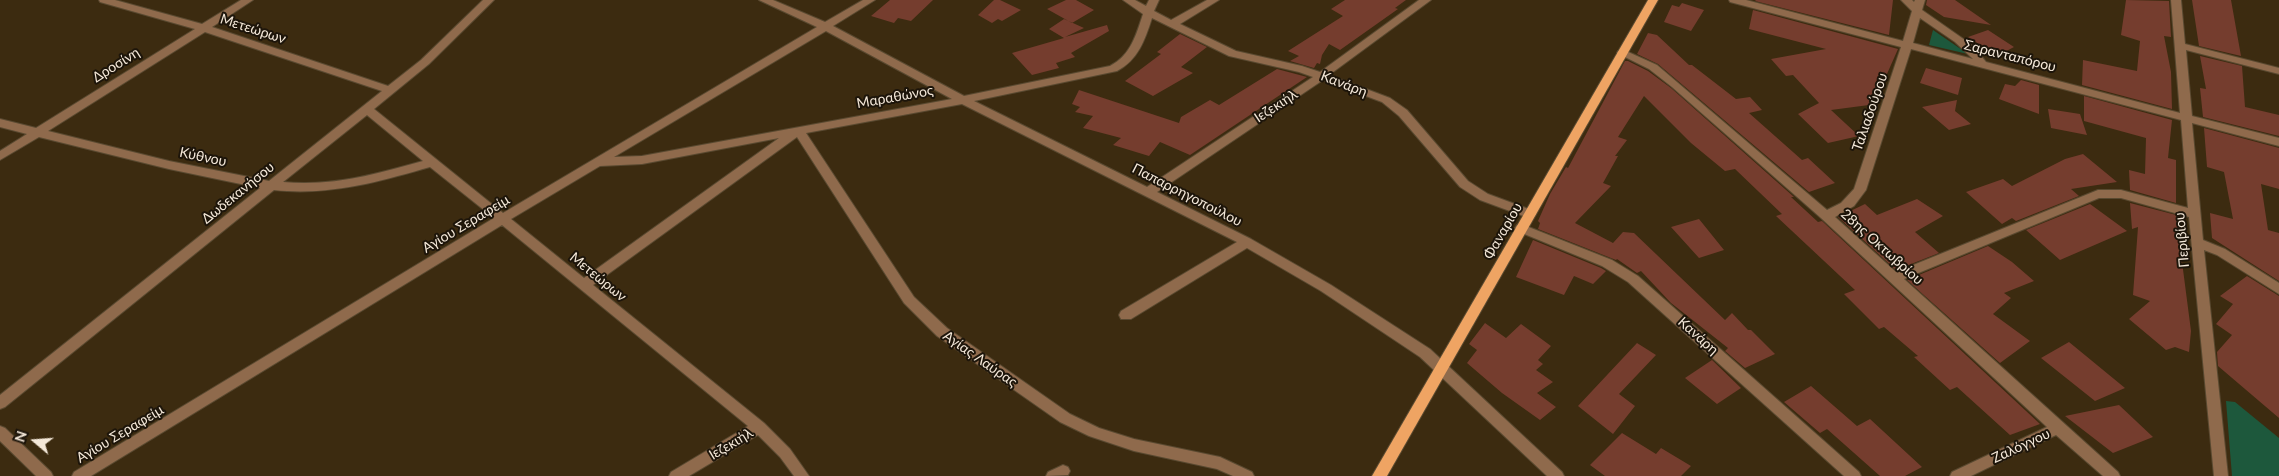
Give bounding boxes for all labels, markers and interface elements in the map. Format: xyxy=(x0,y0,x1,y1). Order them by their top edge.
street label: Μετεώρων xyxy=(218,10,288,48)
street label: Σαρανταπόρου xyxy=(1962,36,2058,76)
street label: Δροσίνη xyxy=(89,44,143,86)
street label: Κανάρη xyxy=(1318,67,1370,101)
street label: Ταλιαδούρου xyxy=(1849,71,1891,153)
street label: Μαραθώνος xyxy=(855,82,935,112)
street label: Ιεζεκιήλ xyxy=(1251,86,1301,126)
street label: Κύθνου xyxy=(178,144,228,170)
street label: Δωδεκανήσου xyxy=(198,159,278,227)
street label: Παπαρρηγοπούλου xyxy=(1129,160,1245,230)
street label: Αγίου Σεραφείμ xyxy=(419,191,513,257)
street label: Φαναρίου xyxy=(1480,200,1526,262)
street label: 28ης Οκτωβρίου xyxy=(1837,206,1927,288)
street label: Περιβίου xyxy=(2171,212,2193,268)
street label: Μετεώρων xyxy=(566,249,630,305)
street label: Κανάρη xyxy=(1674,314,1722,358)
street label: Αγίας Λαύρας xyxy=(940,327,1020,391)
street label: Αγίου Σεραφείμ xyxy=(73,401,167,467)
north arrow xyxy=(10,416,60,466)
street label: Ιεζεκιήλ xyxy=(706,424,756,464)
street label: Ζαλόγγου xyxy=(1989,425,2053,467)
text: N xyxy=(11,428,30,444)

